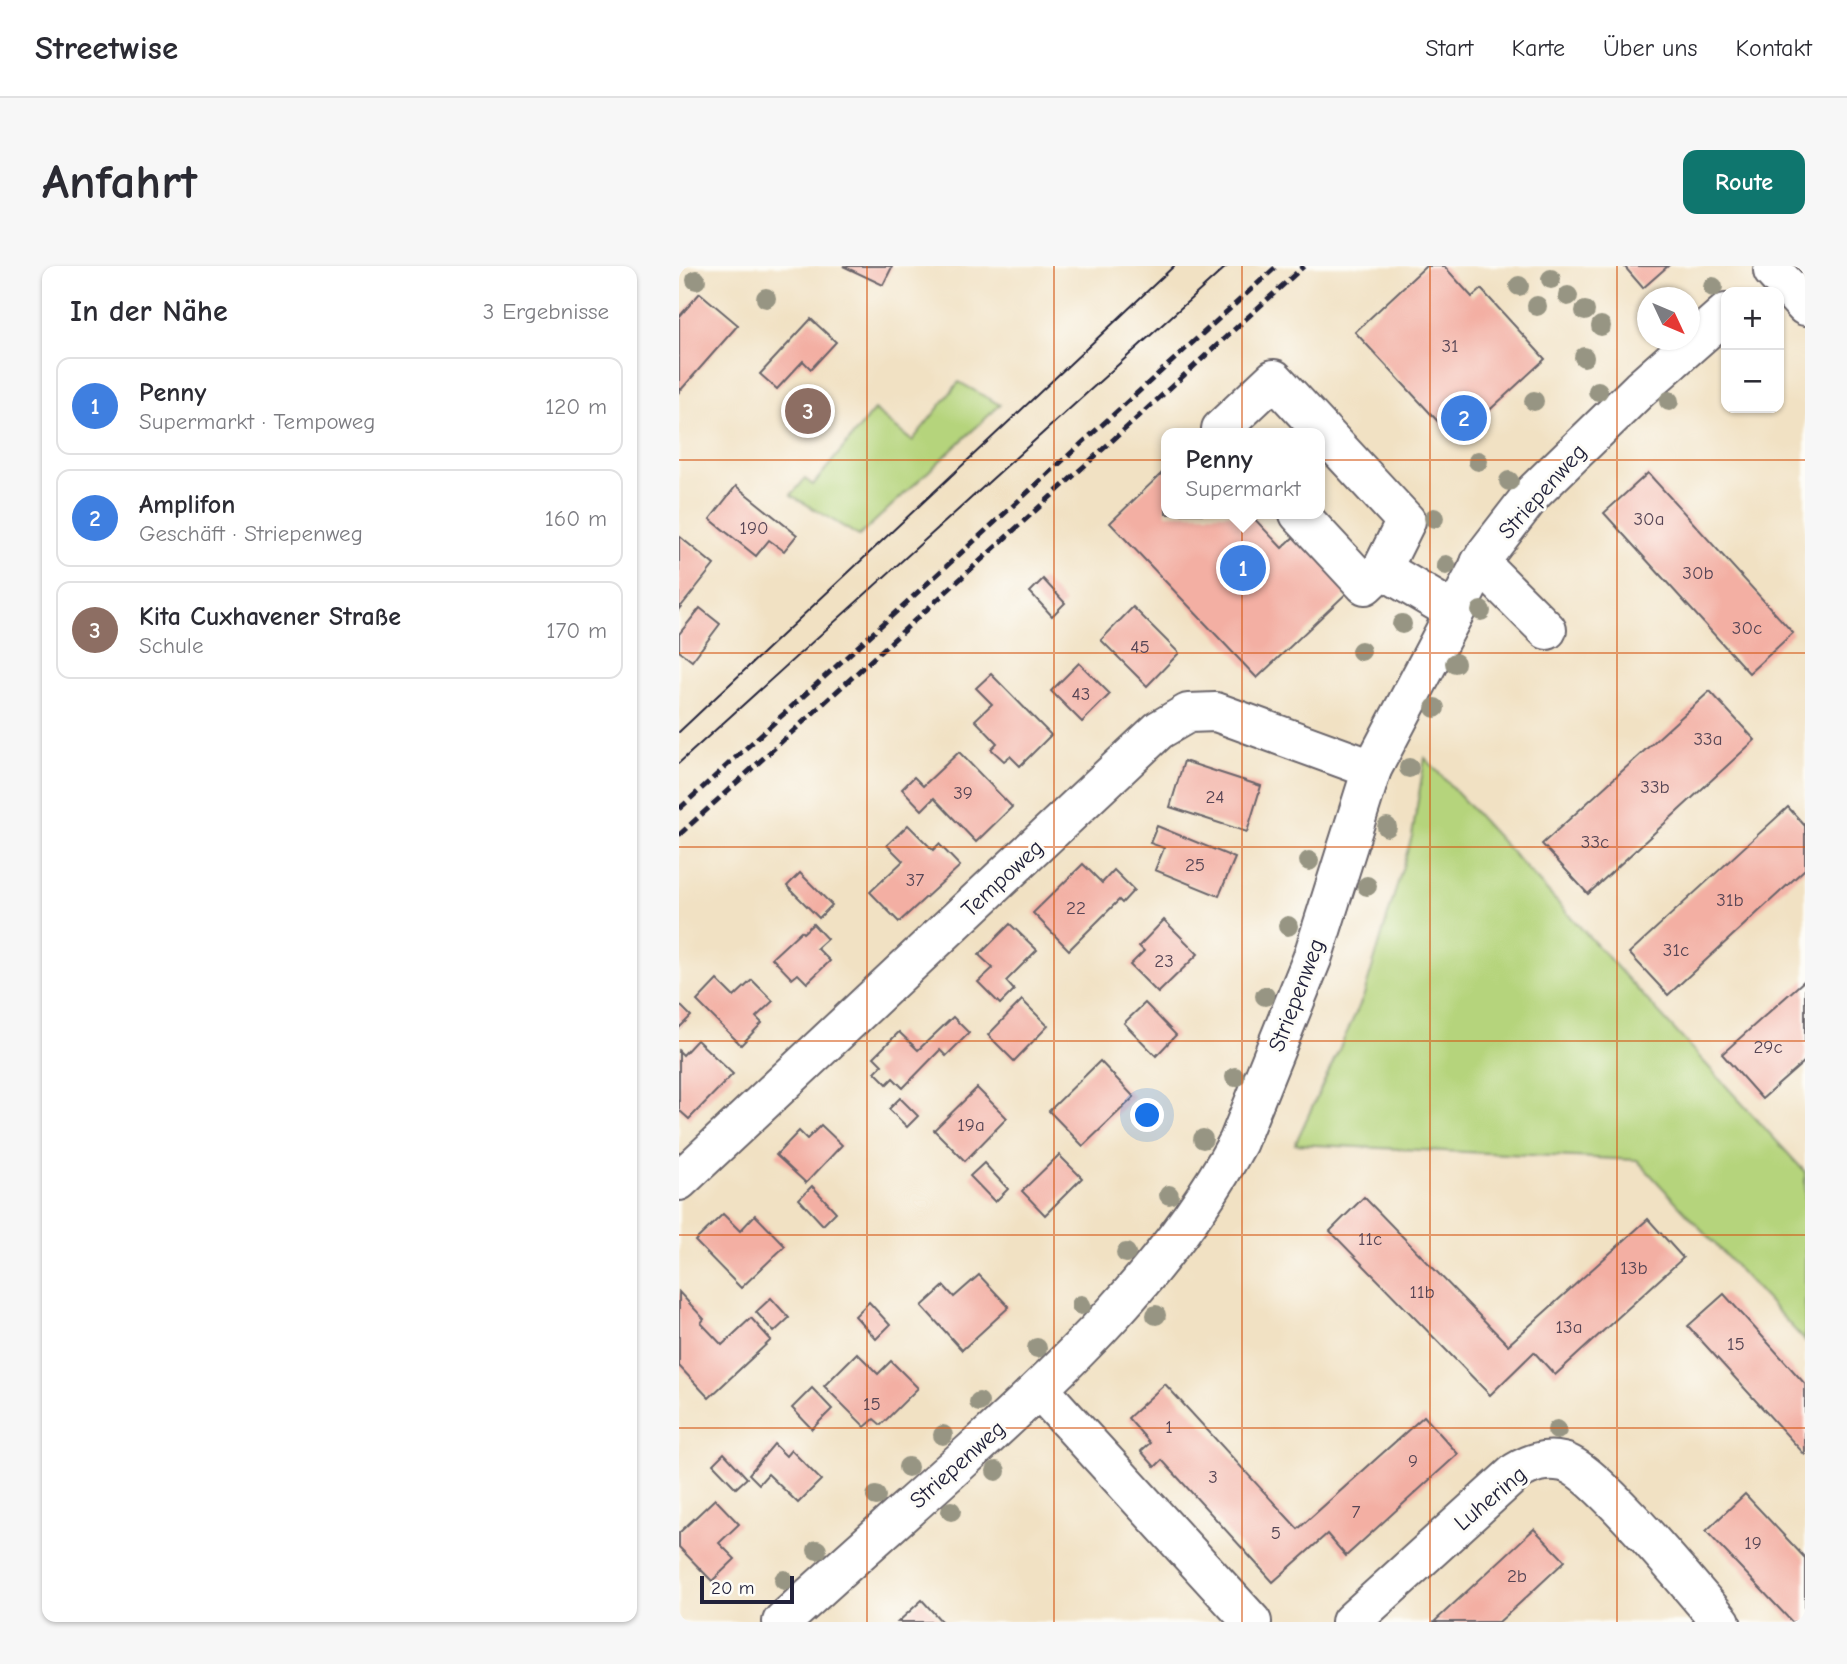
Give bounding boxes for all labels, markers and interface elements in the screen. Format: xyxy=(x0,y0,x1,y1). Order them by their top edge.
text: Streetwise xyxy=(35,29,178,67)
text: Start xyxy=(1425,34,1473,62)
text: Karte xyxy=(1511,34,1565,62)
text: Über uns xyxy=(1603,34,1698,62)
text: Kontakt xyxy=(1736,34,1812,62)
button: Route xyxy=(1683,150,1805,214)
text: Anfahrt xyxy=(42,154,197,210)
north arrow xyxy=(1637,287,1700,350)
map controls xyxy=(1721,287,1784,413)
button: + xyxy=(1721,287,1784,350)
text: In der Nähe xyxy=(70,294,228,329)
text: 3 Ergebnisse xyxy=(483,298,609,325)
house number: 31 xyxy=(1441,335,1459,357)
button: − xyxy=(1721,350,1784,413)
text: Penny xyxy=(139,378,206,408)
pin: 3 xyxy=(785,385,831,437)
pin: 2 xyxy=(1441,392,1487,444)
text: 1 xyxy=(90,393,100,420)
text: 120 m xyxy=(545,393,607,420)
text: Supermarkt · Tempoweg xyxy=(139,408,375,435)
popup xyxy=(1161,428,1325,519)
street label: Striepenweg xyxy=(1493,438,1592,544)
text: Penny xyxy=(1185,445,1253,475)
text: Supermarkt xyxy=(1185,475,1301,502)
text: Amplifon xyxy=(139,490,235,520)
text: 2 xyxy=(89,505,101,532)
text: 160 m xyxy=(545,505,607,532)
house number: 30a xyxy=(1634,508,1665,530)
house number: 190 xyxy=(739,517,769,539)
text: Geschäft · Striepenweg xyxy=(139,520,363,547)
pin: 1 xyxy=(1220,542,1266,594)
house number: 30b xyxy=(1682,562,1714,584)
text: Kita Cuxhavener Straße xyxy=(139,602,401,632)
text: 3 xyxy=(89,617,101,644)
text: 170 m xyxy=(546,617,607,644)
house number: 30c xyxy=(1732,617,1762,639)
text: Schule xyxy=(139,632,203,659)
house number: 45 xyxy=(1130,636,1150,658)
house number: 43 xyxy=(1072,683,1090,705)
house number: 33a xyxy=(1693,728,1723,750)
house number: 33b xyxy=(1640,776,1670,798)
house number: 39 xyxy=(953,782,973,804)
house number: 24 xyxy=(1205,786,1225,808)
house number: 33c xyxy=(1581,831,1609,853)
street label: Tempoweg xyxy=(956,834,1049,923)
house number: 25 xyxy=(1185,854,1205,876)
house number: 37 xyxy=(906,869,924,891)
house number: 31b xyxy=(1716,889,1744,911)
house number: 22 xyxy=(1066,897,1086,919)
street label: Striepenweg xyxy=(1263,935,1330,1055)
house number: 31c xyxy=(1663,939,1689,961)
house number: 23 xyxy=(1154,950,1174,972)
house number: 29c xyxy=(1753,1036,1783,1058)
your location xyxy=(1130,1098,1164,1132)
house number: 19a xyxy=(957,1114,985,1136)
house number: 11c xyxy=(1358,1228,1382,1250)
house number: 13b xyxy=(1620,1257,1648,1279)
house number: 11b xyxy=(1409,1281,1435,1303)
house number: 13a xyxy=(1556,1316,1582,1338)
house number: 15 xyxy=(1727,1333,1745,1355)
house number: 15 xyxy=(863,1393,881,1415)
street label: Striepenweg xyxy=(904,1415,1010,1514)
house number: 1 xyxy=(1165,1416,1173,1438)
house number: 9 xyxy=(1408,1450,1418,1472)
street label: Luhering xyxy=(1449,1460,1532,1536)
house number: 3 xyxy=(1208,1466,1218,1488)
house number: 7 xyxy=(1352,1501,1361,1523)
house number: 5 xyxy=(1271,1522,1281,1544)
house number: 19 xyxy=(1744,1532,1762,1554)
house number: 2b xyxy=(1507,1565,1527,1587)
scale bar xyxy=(700,1573,795,1605)
text: 20 m xyxy=(711,1577,755,1599)

